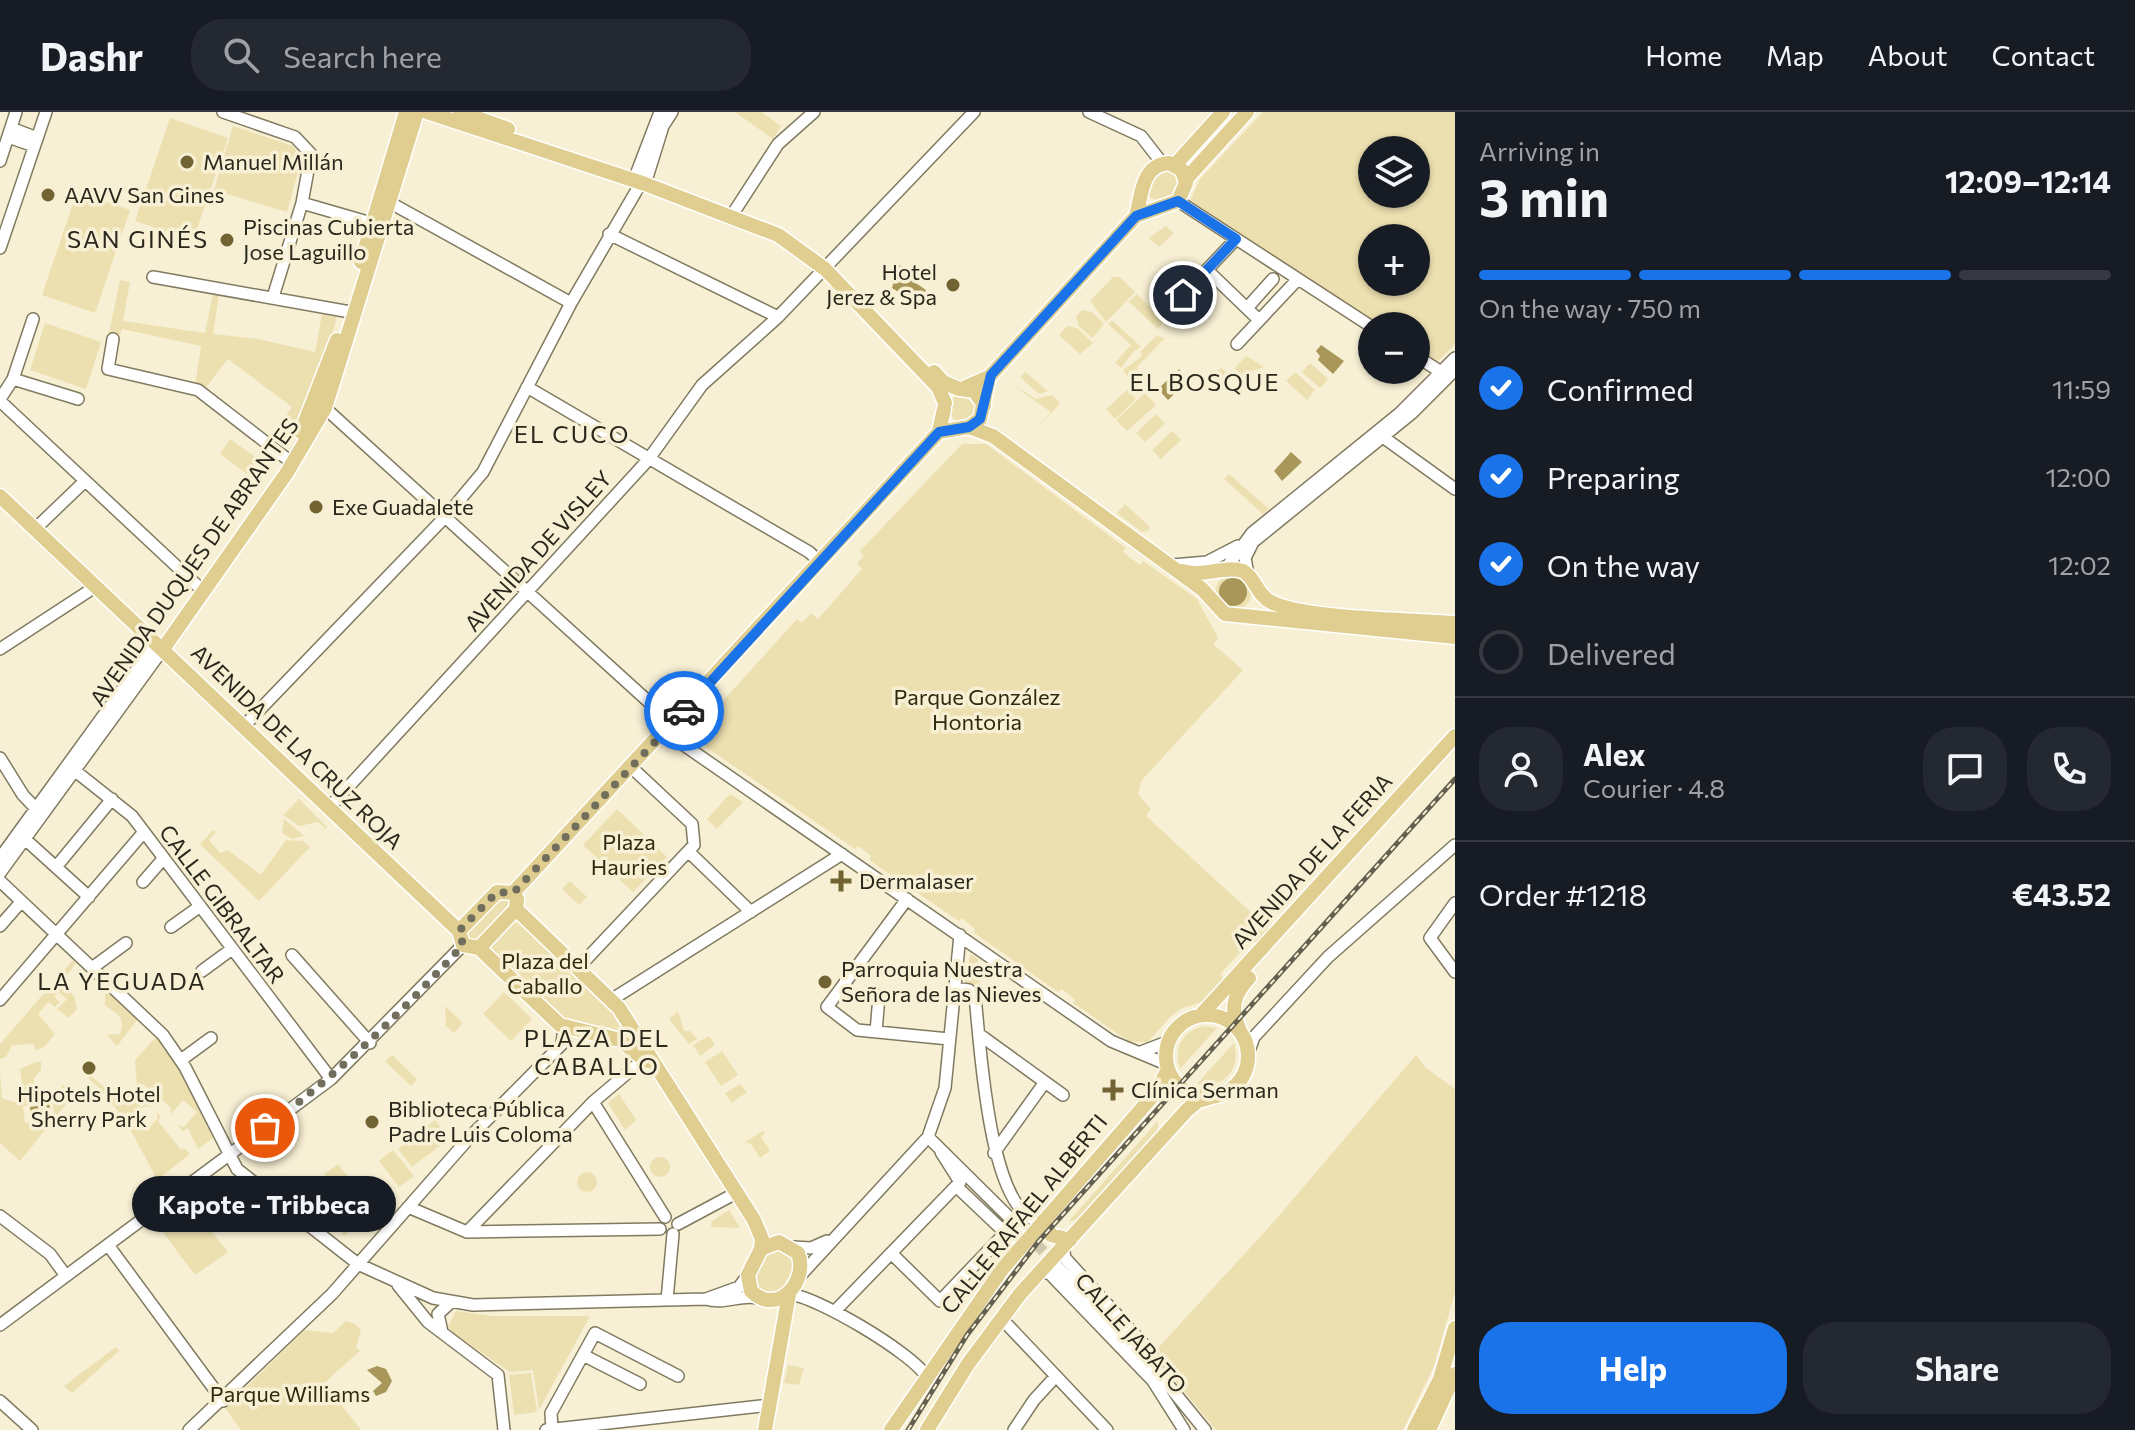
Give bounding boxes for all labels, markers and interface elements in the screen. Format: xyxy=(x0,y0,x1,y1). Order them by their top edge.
search box xyxy=(191,19,751,91)
text: Dashr xyxy=(40,32,143,79)
icon: search xyxy=(219,33,263,77)
text: Search here xyxy=(283,37,442,74)
text: Home xyxy=(1645,38,1722,72)
text: Map xyxy=(1766,38,1824,72)
text: About xyxy=(1868,38,1948,72)
text: Contact xyxy=(1992,38,2095,72)
text: Arriving in xyxy=(1479,135,1600,166)
map controls xyxy=(1358,136,1430,384)
button: layers xyxy=(1358,136,1430,208)
place label: Manuel Millán xyxy=(203,148,344,175)
marker: Manuel Millán xyxy=(178,153,196,171)
text: 12:09–12:14 xyxy=(1945,162,2111,199)
text: 3 min xyxy=(1479,164,1609,228)
place label: AAVV San Gines xyxy=(64,181,224,208)
marker: AAVV San Gines xyxy=(39,186,57,204)
place label: Piscinas Cubierta Jose Laguillo xyxy=(243,213,414,265)
district label: SAN GINÉS xyxy=(67,224,209,253)
button: + xyxy=(1358,224,1430,296)
marker: Piscinas Cubierta Jose Laguillo xyxy=(218,231,236,249)
place label: Hotel Jerez & Spa xyxy=(826,258,937,310)
pin xyxy=(1149,261,1217,329)
icon: home xyxy=(1161,273,1205,317)
marker: Hotel Jerez & Spa xyxy=(944,276,962,294)
text: On the way · 750 m xyxy=(1479,292,1701,323)
button: − xyxy=(1358,312,1430,384)
icon: check xyxy=(1479,366,1523,410)
district label: EL BOSQUE xyxy=(1129,367,1281,396)
text: Confirmed xyxy=(1547,370,1694,407)
text: 11:59 xyxy=(2052,373,2111,404)
street label: AVENIDA DUQUES DE ABRANTES xyxy=(83,412,304,711)
district label: EL CUCO xyxy=(514,419,630,448)
icon: check xyxy=(1479,454,1523,498)
text: Preparing xyxy=(1547,458,1680,495)
text: 12:00 xyxy=(2045,461,2111,492)
street label: AVENIDA DE VISLEY xyxy=(458,465,617,637)
place label: Exe Guadalete xyxy=(332,493,474,520)
marker: Exe Guadalete xyxy=(307,498,325,516)
icon: check xyxy=(1479,542,1523,586)
text: On the way xyxy=(1547,546,1700,583)
text: 12:02 xyxy=(2048,549,2111,580)
text: Delivered xyxy=(1547,634,1676,671)
street label: AVENIDA DE LA CRUZ ROJA xyxy=(186,639,409,855)
courier xyxy=(644,671,724,751)
park label: Parque González Hontoria xyxy=(893,683,1061,735)
icon: car xyxy=(662,689,706,733)
button: person xyxy=(1479,727,1563,811)
button: chat xyxy=(1923,727,2007,811)
button: phone xyxy=(2027,727,2111,811)
text: Alex xyxy=(1583,735,1646,772)
street label: AVENIDA DE LA FERIA xyxy=(1226,767,1397,954)
text: Courier · 4.8 xyxy=(1583,772,1725,803)
street label: CALLE GIBRALTAR xyxy=(154,819,291,989)
park label: Plaza Hauries xyxy=(591,828,667,880)
place label: Dermalaser xyxy=(859,867,974,894)
marker: Dermalaser xyxy=(830,870,852,892)
text: Order #1218 xyxy=(1479,875,1647,912)
text: €43.52 xyxy=(2012,875,2111,912)
park label: Plaza del Caballo xyxy=(501,947,589,999)
place label: Parroquia Nuestra Señora de las Nieves xyxy=(841,955,1041,1007)
district label: LA YEGUADA xyxy=(37,966,207,995)
marker: Parroquia Nuestra Señora de las Nieves xyxy=(816,973,834,991)
district label: PLAZA DEL CABALLO xyxy=(524,1023,670,1080)
marker: Hipotels Hotel Sherry Park xyxy=(80,1059,98,1077)
place label: Clínica Serman xyxy=(1131,1076,1279,1103)
marker: Clínica Serman xyxy=(1102,1079,1124,1101)
place label: Hipotels Hotel Sherry Park xyxy=(17,1080,161,1132)
pin xyxy=(231,1094,299,1162)
place label: Biblioteca Pública Padre Luis Coloma xyxy=(388,1095,573,1147)
icon: bag xyxy=(243,1106,287,1150)
street label: CALLE RAFAEL ALBERTI xyxy=(935,1108,1112,1319)
marker: Biblioteca Pública Padre Luis Coloma xyxy=(363,1113,381,1131)
callout: Kapote - Tribbeca xyxy=(133,1176,397,1232)
text: Kapote - Tribbeca xyxy=(158,1188,370,1219)
street label: CALLE JABATO xyxy=(1070,1267,1193,1399)
button: Help xyxy=(1479,1322,1787,1414)
button: Share xyxy=(1803,1322,2111,1414)
park label: Parque Williams xyxy=(210,1380,370,1407)

